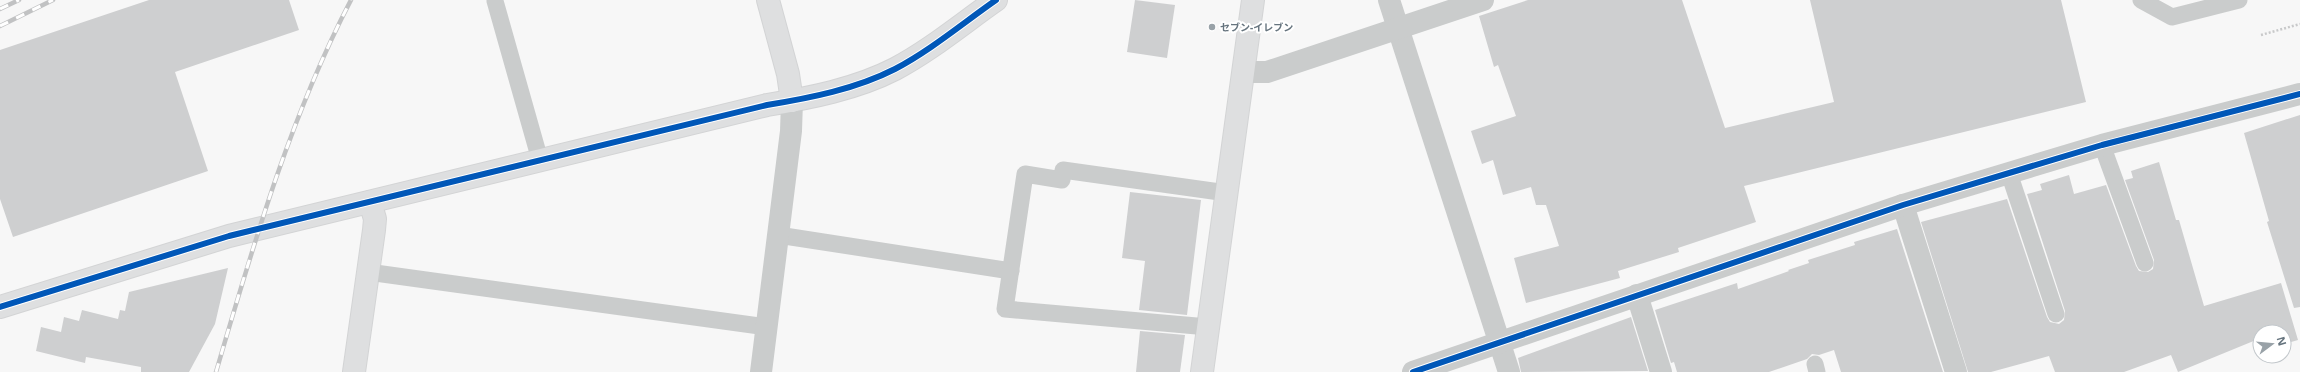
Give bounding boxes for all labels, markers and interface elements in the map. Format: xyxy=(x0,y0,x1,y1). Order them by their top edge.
place label: セブン-イレブン xyxy=(1220,20,1293,34)
marker: セブン-イレブン xyxy=(1207,22,1217,32)
north arrow xyxy=(2252,324,2292,364)
text: N xyxy=(2274,335,2291,347)

